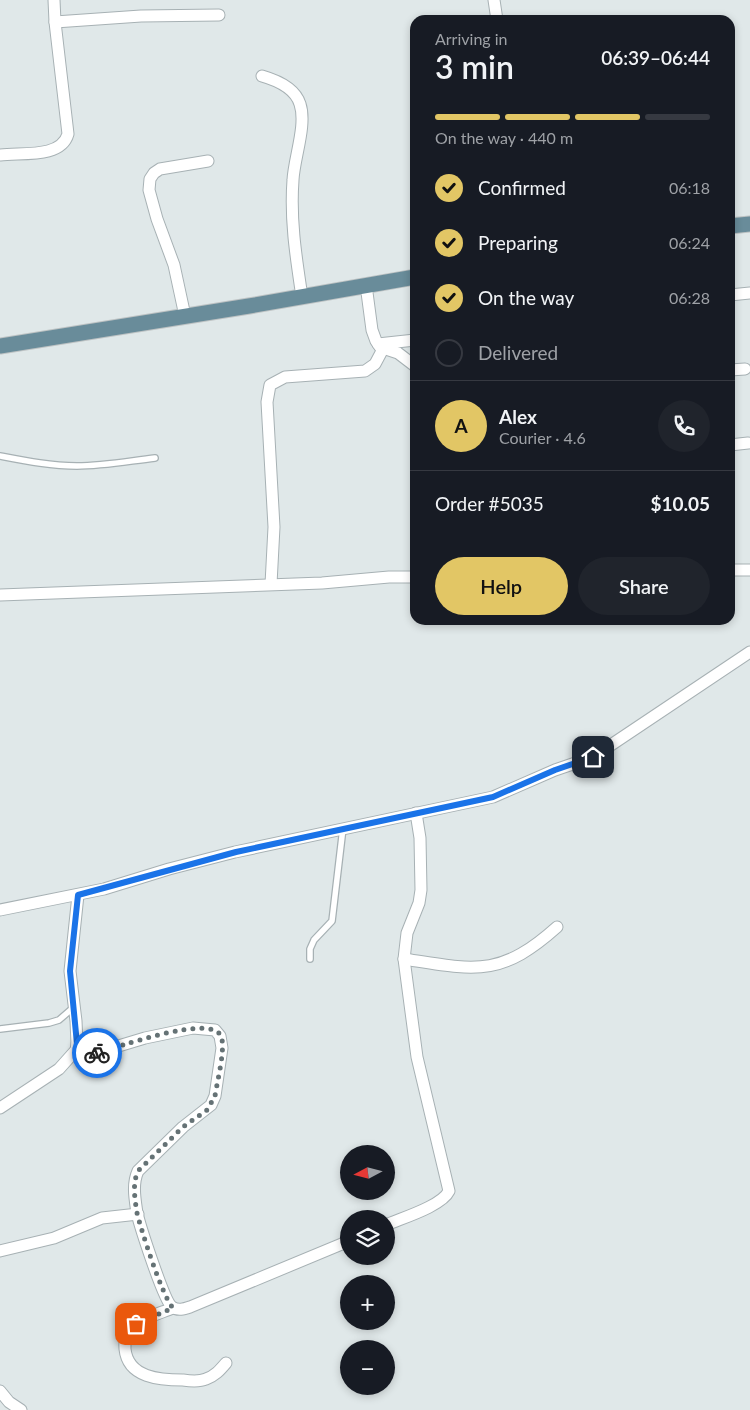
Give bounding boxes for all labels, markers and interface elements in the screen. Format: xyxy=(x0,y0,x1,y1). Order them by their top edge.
text: Arriving in xyxy=(435,29,508,48)
text: 06:39–06:44 xyxy=(601,46,710,69)
text: 3 min xyxy=(435,47,514,86)
text: On the way · 440 m xyxy=(435,128,573,147)
icon: check xyxy=(435,174,463,202)
text: Confirmed xyxy=(478,176,566,199)
text: 06:18 xyxy=(669,178,710,197)
icon: check xyxy=(435,229,463,257)
text: Preparing xyxy=(478,231,558,254)
text: 06:24 xyxy=(669,233,710,252)
icon: check xyxy=(435,284,463,312)
text: On the way xyxy=(478,286,574,309)
text: 06:28 xyxy=(669,288,710,307)
text: Delivered xyxy=(478,341,558,364)
button: phone xyxy=(658,400,710,452)
text: Alex xyxy=(499,405,537,428)
text: A xyxy=(454,414,468,437)
text: Courier · 4.6 xyxy=(499,428,586,447)
text: Order #5035 xyxy=(435,492,544,515)
text: $10.05 xyxy=(650,492,710,515)
button: Help xyxy=(435,557,568,615)
button: Share xyxy=(578,557,710,615)
pin xyxy=(572,736,614,778)
icon: home xyxy=(579,743,607,771)
courier xyxy=(72,1028,122,1078)
icon: bike xyxy=(83,1039,111,1067)
north arrow xyxy=(340,1145,395,1200)
map controls xyxy=(340,1145,395,1395)
button: layers xyxy=(340,1210,395,1265)
button: + xyxy=(340,1275,395,1330)
pin xyxy=(115,1303,157,1345)
icon: bag xyxy=(122,1310,150,1338)
button: − xyxy=(340,1340,395,1395)

